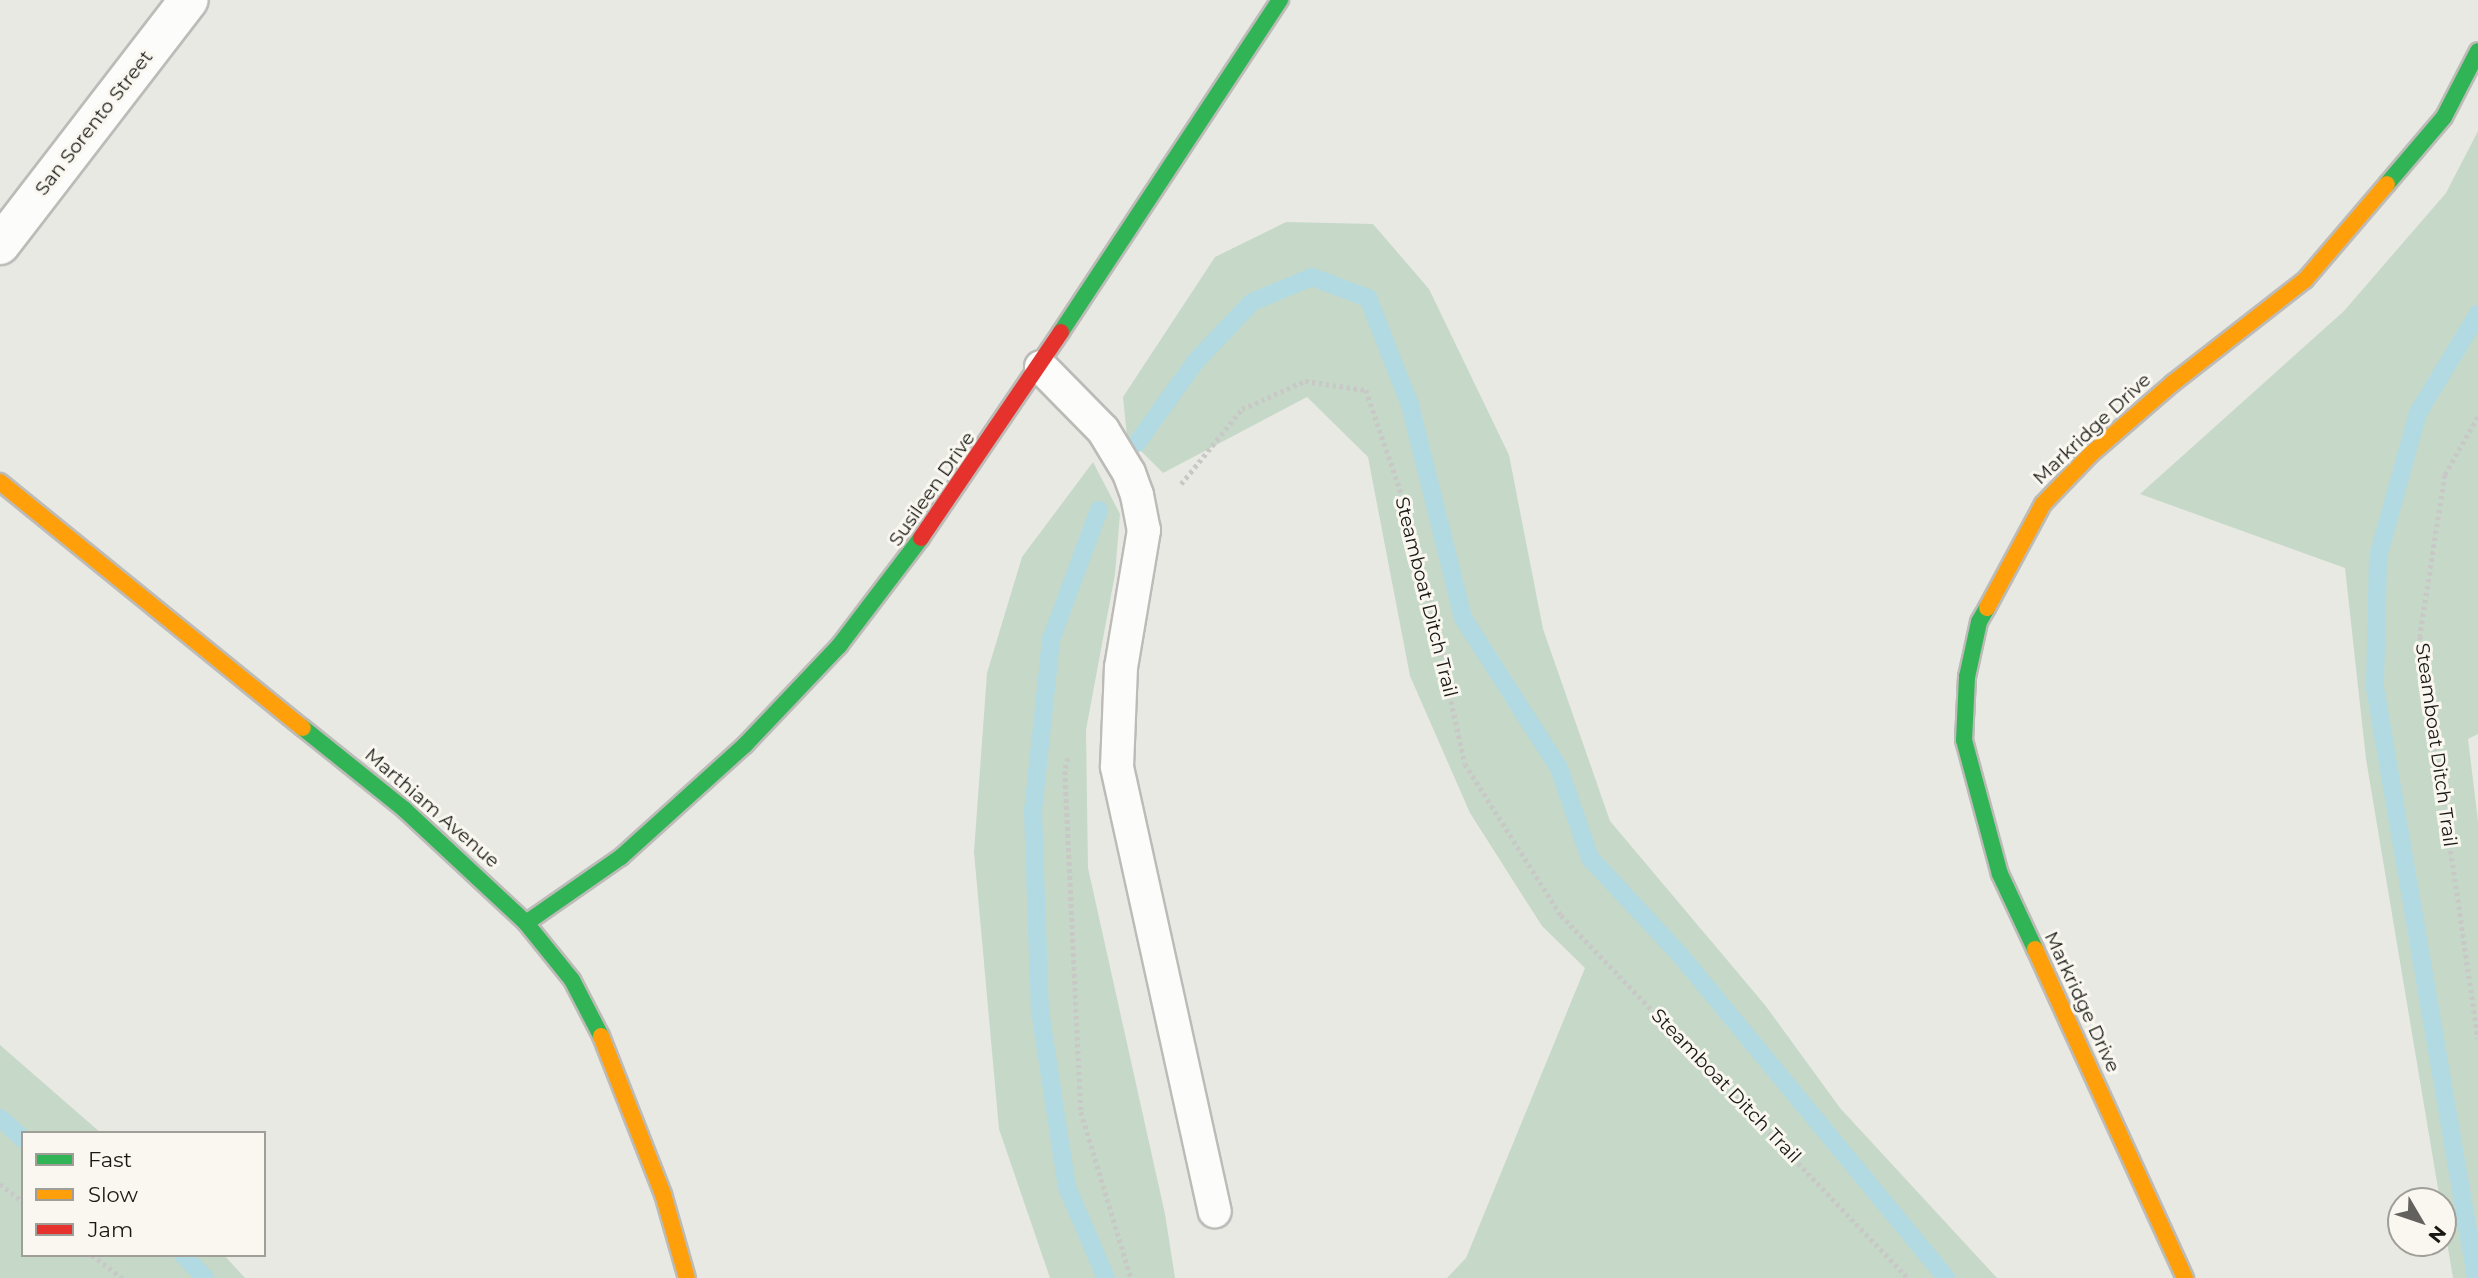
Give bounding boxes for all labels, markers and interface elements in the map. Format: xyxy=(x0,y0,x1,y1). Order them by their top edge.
street label: San Sorento Street xyxy=(30,46,158,200)
street label: Markridge Drive xyxy=(2028,369,2156,489)
street label: Susileen Drive xyxy=(884,427,980,551)
street label: Steamboat Ditch Trail xyxy=(1390,495,1462,699)
street label: Steamboat Ditch Trail xyxy=(2410,642,2462,848)
street label: Marthiam Avenue xyxy=(360,743,504,873)
street label: Markridge Drive xyxy=(2039,928,2125,1076)
street label: Steamboat Ditch Trail xyxy=(1646,1004,1806,1168)
legend xyxy=(21,1131,266,1257)
text: Fast xyxy=(88,1147,132,1172)
text: Slow xyxy=(88,1182,138,1207)
north arrow xyxy=(2387,1187,2457,1257)
text: Jam xyxy=(88,1217,133,1242)
text: N xyxy=(2423,1221,2451,1247)

